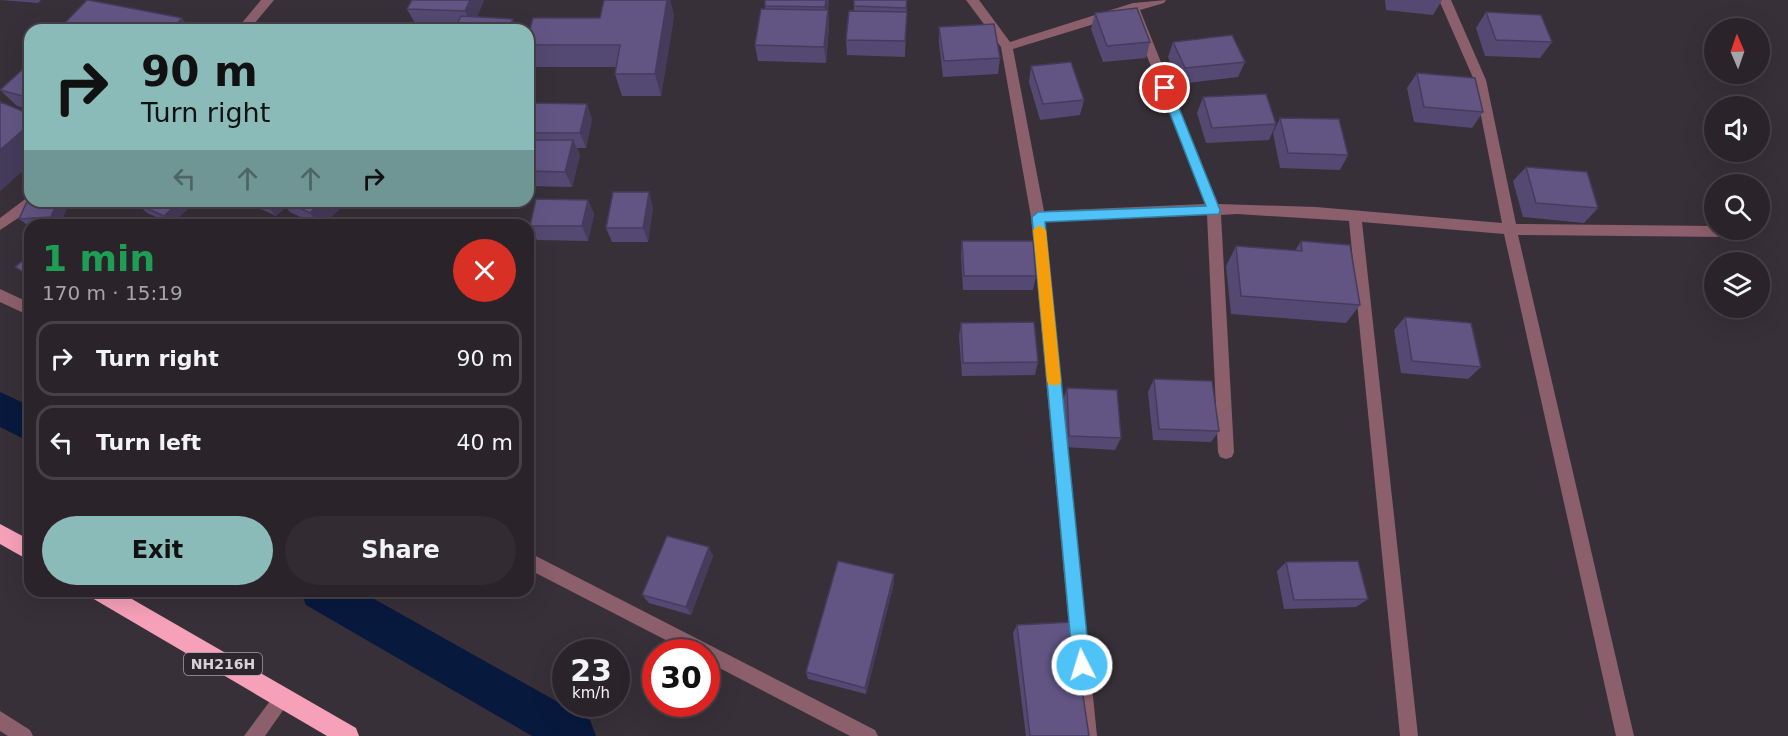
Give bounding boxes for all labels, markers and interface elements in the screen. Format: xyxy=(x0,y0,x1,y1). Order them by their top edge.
north arrow xyxy=(1704,18,1770,84)
map controls xyxy=(1704,18,1770,318)
text: 90 m xyxy=(141,47,258,96)
icon: right xyxy=(42,48,120,126)
pin xyxy=(1139,62,1190,113)
icon: arrive xyxy=(1148,71,1181,104)
button: sound xyxy=(1704,96,1770,162)
text: Turn right xyxy=(141,97,270,128)
icon: left xyxy=(168,162,201,195)
icon: ahead xyxy=(231,162,264,195)
icon: ahead xyxy=(294,162,327,195)
icon: right xyxy=(357,162,390,195)
button: search xyxy=(1704,174,1770,240)
text: 1 min xyxy=(42,238,155,279)
button: close xyxy=(453,239,516,302)
button: layers xyxy=(1704,252,1770,318)
text: 170 m · 15:19 xyxy=(42,281,183,305)
icon: right xyxy=(45,342,78,375)
text: Turn right xyxy=(96,346,219,371)
text: 90 m xyxy=(457,346,513,371)
icon: left xyxy=(45,426,78,459)
text: Turn left xyxy=(96,430,201,455)
text: 40 m xyxy=(457,430,513,455)
button: Exit xyxy=(42,516,273,585)
button: Share xyxy=(285,516,516,585)
position arrow xyxy=(1050,633,1114,697)
speed limit sign: 30 xyxy=(642,639,720,717)
road number: NH216H xyxy=(184,653,262,675)
text: 23 xyxy=(570,653,612,688)
text: km/h xyxy=(572,684,610,702)

